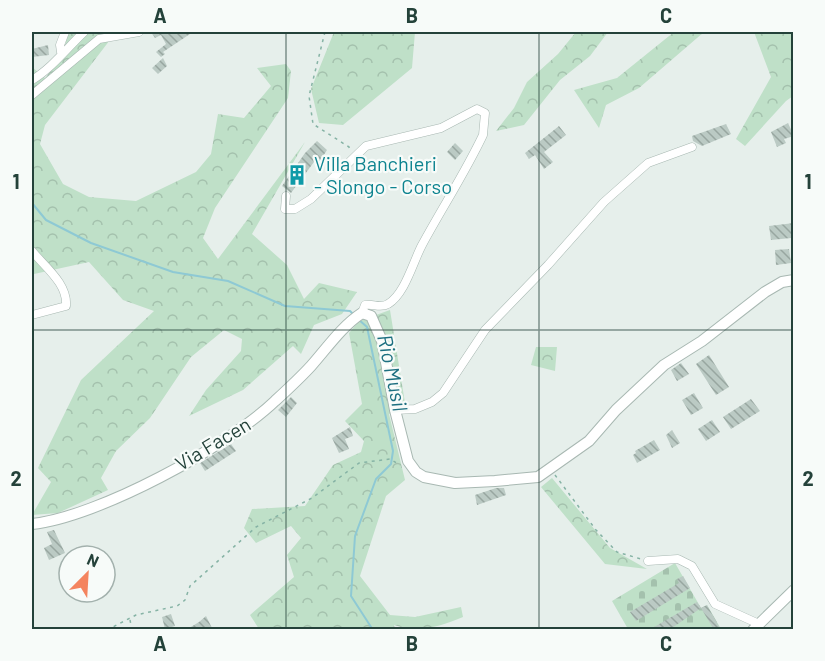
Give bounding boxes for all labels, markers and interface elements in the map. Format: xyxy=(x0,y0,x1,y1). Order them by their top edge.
text: A xyxy=(153,3,167,27)
text: B xyxy=(406,3,418,27)
text: C xyxy=(660,3,672,27)
place label: Villa Banchieri - Slongo - Corso xyxy=(314,151,452,198)
building icon: Villa Banchieri - Slongo - Corso xyxy=(285,163,309,187)
text: 1 xyxy=(12,169,20,193)
text: 1 xyxy=(804,169,812,193)
water label: Rio Musil xyxy=(373,332,414,414)
street label: Via Facen xyxy=(170,411,255,475)
text: 2 xyxy=(10,466,22,490)
text: 2 xyxy=(802,466,814,490)
north arrow xyxy=(57,544,117,604)
text: N xyxy=(85,549,102,571)
text: A xyxy=(153,631,167,655)
text: B xyxy=(406,631,418,655)
text: C xyxy=(660,631,672,655)

